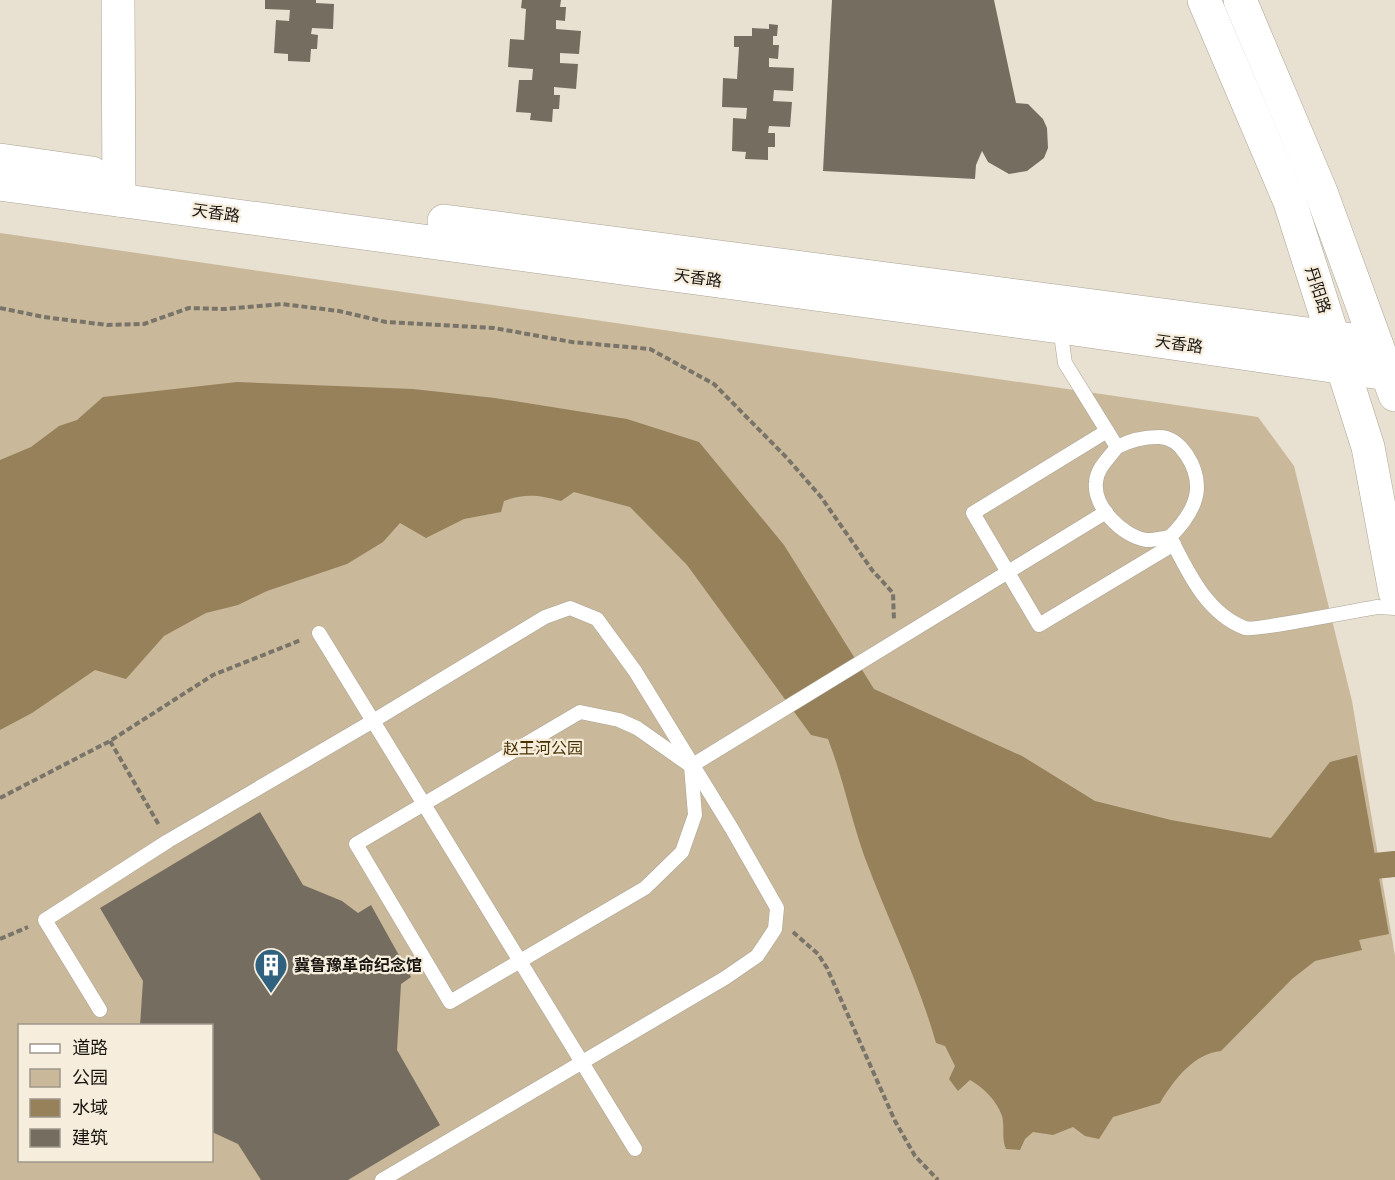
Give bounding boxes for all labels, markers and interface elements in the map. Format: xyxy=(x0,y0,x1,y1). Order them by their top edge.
street label: 天香路 xyxy=(191,201,241,225)
street label: 丹阳路 xyxy=(1302,265,1334,315)
street label: 天香路 xyxy=(673,266,723,290)
street label: 天香路 xyxy=(1154,332,1204,356)
park label: 赵王河公园 xyxy=(503,740,583,757)
building icon: 冀鲁豫革命纪念馆 xyxy=(253,947,289,994)
place label: 冀鲁豫革命纪念馆 xyxy=(294,956,422,974)
legend xyxy=(18,1024,213,1162)
text: 道路 xyxy=(72,1038,108,1058)
text: 公园 xyxy=(72,1068,108,1088)
text: 水域 xyxy=(72,1098,108,1118)
text: 建筑 xyxy=(72,1128,108,1148)

